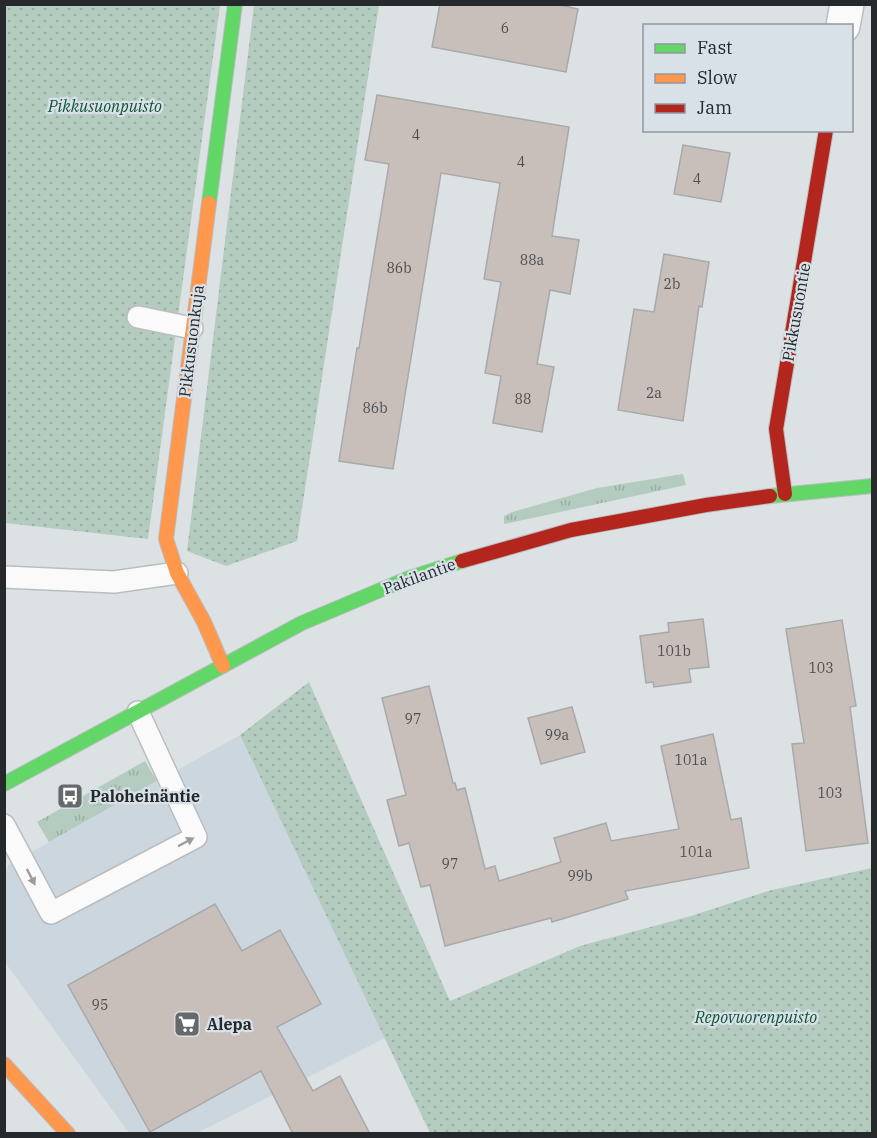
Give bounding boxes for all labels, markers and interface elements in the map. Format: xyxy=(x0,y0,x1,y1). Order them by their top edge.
house number: 6 xyxy=(501,19,509,37)
legend xyxy=(643,24,853,132)
text: Fast xyxy=(697,36,732,59)
text: Slow xyxy=(697,66,737,89)
park label: Pikkusuonpuisto xyxy=(47,96,162,116)
text: Jam xyxy=(697,96,732,119)
house number: 4 xyxy=(412,126,420,144)
house number: 4 xyxy=(517,153,525,171)
house number: 4 xyxy=(693,170,701,188)
house number: 88a xyxy=(520,251,545,269)
house number: 86b xyxy=(386,259,412,277)
street label: Pikkusuontie xyxy=(777,261,815,363)
house number: 2b xyxy=(664,275,680,293)
street label: Pikkusuonkuja xyxy=(174,283,208,398)
house number: 2a xyxy=(646,384,662,402)
house number: 88 xyxy=(515,390,531,408)
house number: 86b xyxy=(362,399,388,417)
street label: Pakilantie xyxy=(380,554,458,598)
house number: 101b xyxy=(657,642,691,660)
house number: 103 xyxy=(808,659,834,677)
house number: 97 xyxy=(405,710,421,728)
house number: 99a xyxy=(545,726,570,744)
house number: 101a xyxy=(675,751,708,769)
bus stop icon: Paloheinäntie xyxy=(55,781,85,811)
house number: 103 xyxy=(817,784,843,802)
place label: Paloheinäntie xyxy=(90,786,200,806)
one-way arrow xyxy=(178,837,195,847)
house number: 101a xyxy=(680,843,713,861)
house number: 97 xyxy=(442,855,458,873)
house number: 99b xyxy=(567,867,593,885)
one-way arrow xyxy=(27,868,36,885)
house number: 95 xyxy=(92,996,108,1014)
park label: Repovuorenpuisto xyxy=(694,1007,817,1027)
supermarket icon: Alepa xyxy=(172,1009,202,1039)
place label: Alepa xyxy=(207,1014,252,1034)

